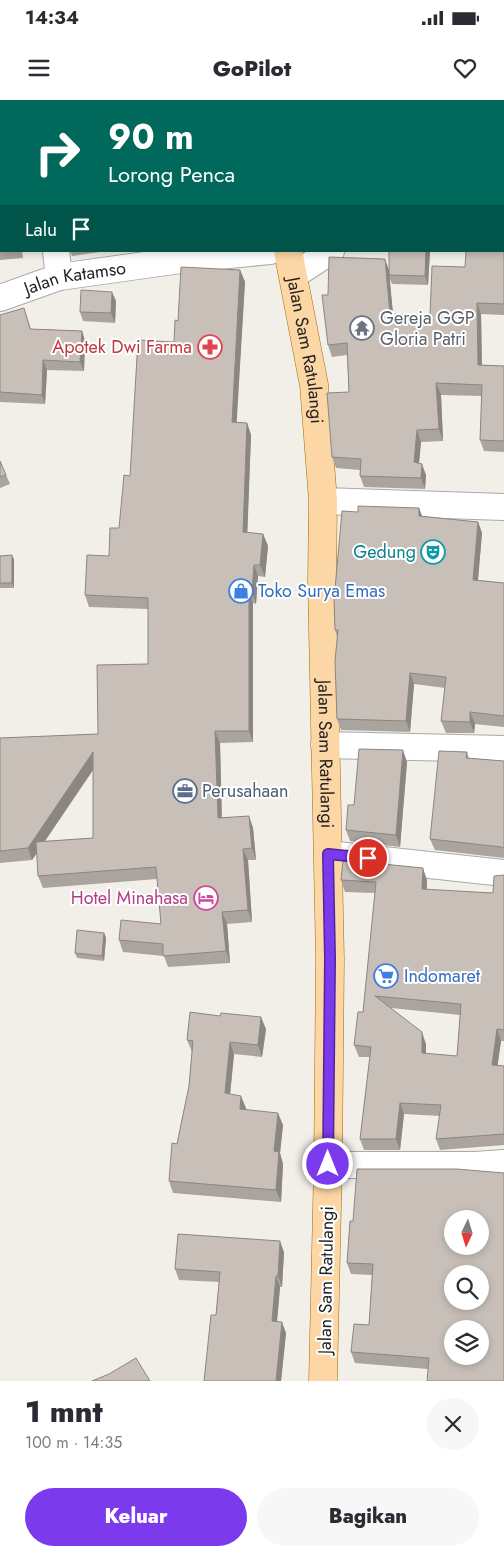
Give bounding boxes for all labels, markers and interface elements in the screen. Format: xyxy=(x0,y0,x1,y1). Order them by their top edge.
text: 14:34 xyxy=(25,4,79,31)
text: GoPilot xyxy=(213,52,291,84)
icon: menu xyxy=(25,54,53,82)
icon: heart xyxy=(451,54,479,82)
text: 90 m xyxy=(108,112,194,162)
icon: right xyxy=(25,120,90,185)
text: Lorong Penca xyxy=(108,158,235,190)
icon: arrive xyxy=(67,215,95,243)
text: Lalu xyxy=(25,216,57,243)
street label: Jalan Katamso xyxy=(18,255,128,302)
street label: Jalan Sam Ratulangi xyxy=(280,273,330,425)
place label: Gereja GGP Gloria Patri xyxy=(380,305,475,352)
temple icon: Gereja GGP Gloria Patri xyxy=(349,315,375,341)
place label: Apotek Dwi Farma xyxy=(52,334,192,360)
pharmacy icon: Apotek Dwi Farma xyxy=(197,334,223,360)
place label: Gedung xyxy=(353,539,416,565)
theatre icon: Gedung xyxy=(420,539,446,565)
shop icon: Toko Surya Emas xyxy=(228,578,254,604)
place label: Toko Surya Emas xyxy=(258,578,385,604)
street label: Jalan Sam Ratulangi xyxy=(311,678,340,829)
office icon: Perusahaan xyxy=(172,778,198,804)
place label: Perusahaan xyxy=(202,778,288,804)
pin xyxy=(347,837,389,879)
icon: arrive xyxy=(354,844,382,872)
place label: Hotel Minahasa xyxy=(71,885,188,911)
hotel icon: Hotel Minahasa xyxy=(193,885,219,911)
supermarket icon: Indomaret xyxy=(373,963,399,989)
place label: Indomaret xyxy=(404,963,481,989)
position arrow xyxy=(301,1137,353,1189)
street label: Jalan Sam Ratulangi xyxy=(312,1206,340,1356)
north arrow xyxy=(444,1210,489,1255)
map controls xyxy=(444,1210,489,1365)
button: search xyxy=(444,1265,489,1310)
button: layers xyxy=(444,1320,489,1365)
text: 1 mnt xyxy=(25,1390,103,1433)
button: close xyxy=(427,1398,479,1450)
text: 100 m · 14:35 xyxy=(25,1431,122,1454)
button: Keluar xyxy=(25,1488,247,1546)
button: Bagikan xyxy=(257,1488,479,1546)

